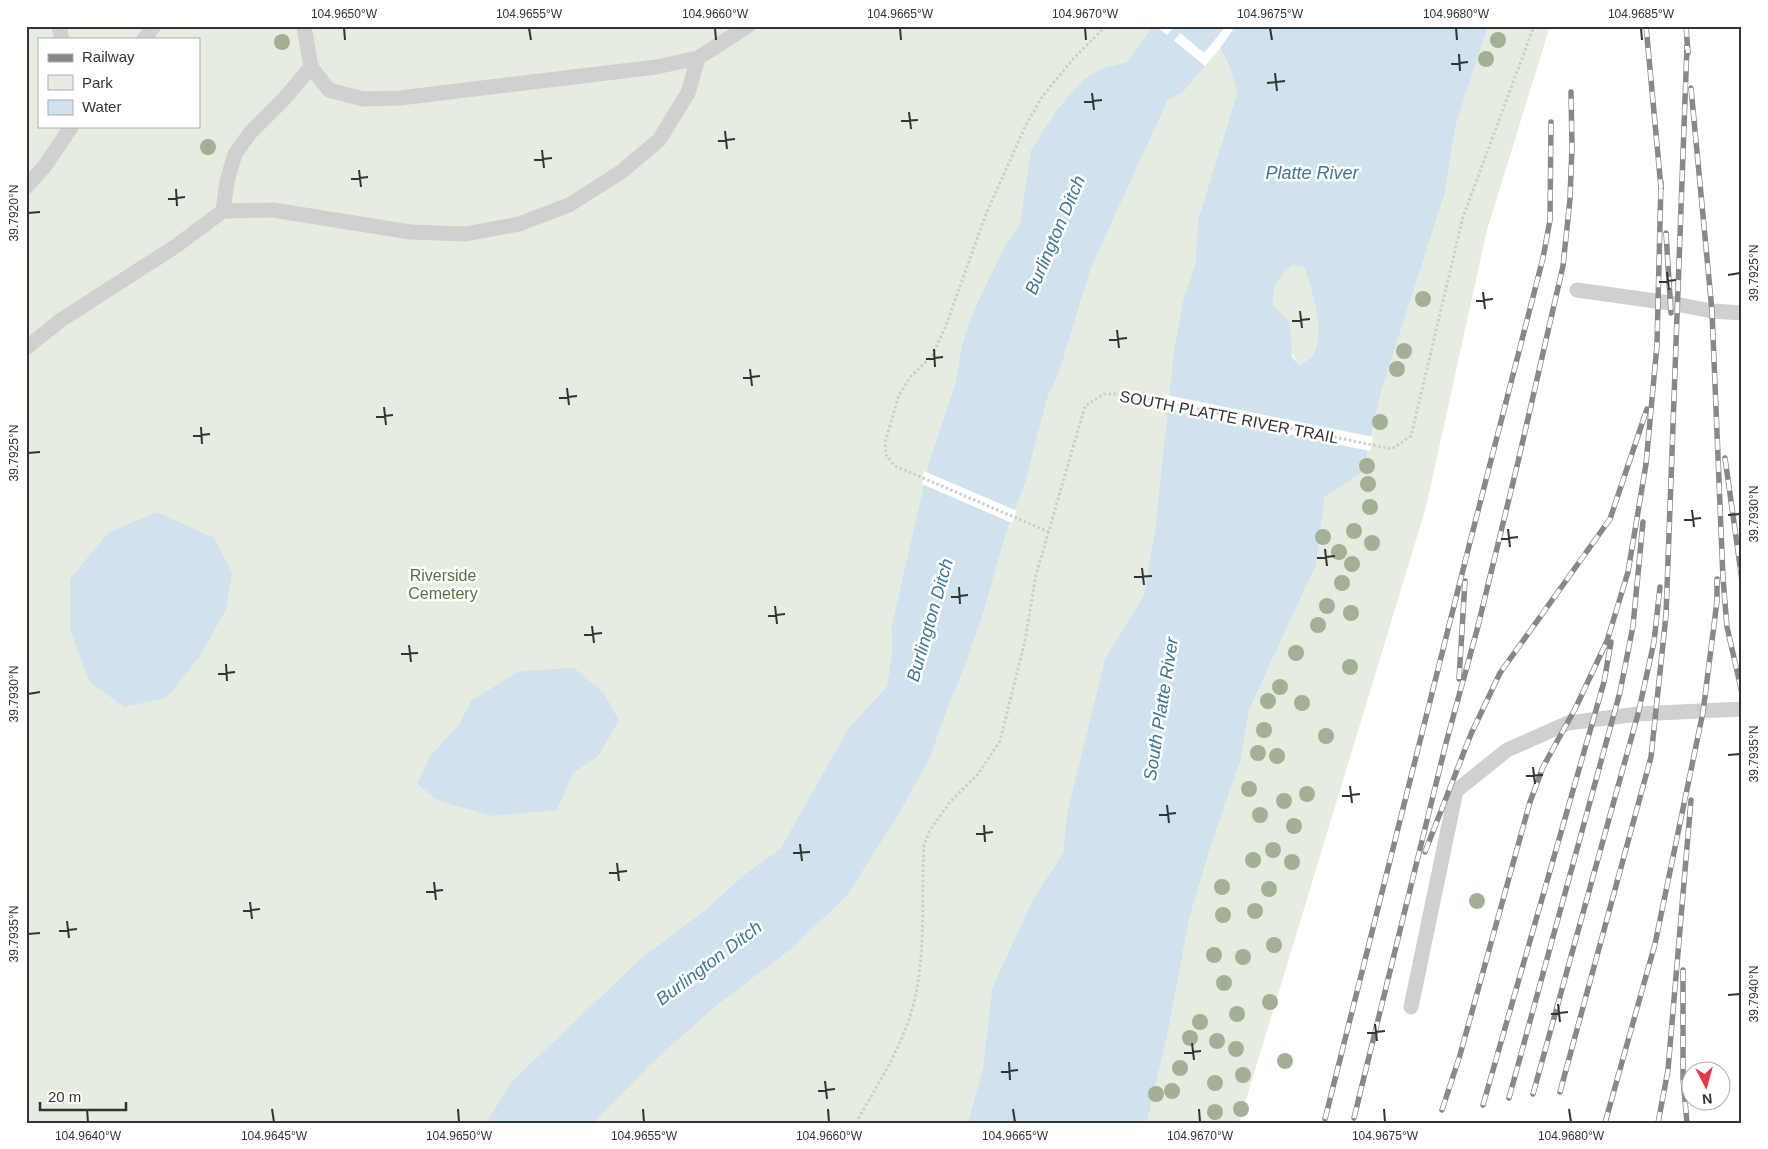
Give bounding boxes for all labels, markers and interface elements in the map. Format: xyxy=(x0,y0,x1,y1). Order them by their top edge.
text: 104.9650°W xyxy=(311,7,378,21)
text: 104.9655°W xyxy=(496,7,563,21)
text: 104.9660°W xyxy=(682,7,749,21)
text: 104.9665°W xyxy=(867,7,934,21)
text: 104.9670°W xyxy=(1052,7,1119,21)
text: 104.9675°W xyxy=(1237,7,1304,21)
text: 104.9680°W xyxy=(1423,7,1490,21)
text: 104.9685°W xyxy=(1608,7,1675,21)
legend xyxy=(38,38,200,128)
text: Railway xyxy=(82,48,135,65)
text: Park xyxy=(82,74,113,91)
text: Water xyxy=(82,98,121,115)
water label: Platte River xyxy=(1265,163,1360,183)
water label: Burlington Ditch xyxy=(1021,173,1089,297)
text: 39.7920°N xyxy=(7,185,21,241)
text: 39.7925°N xyxy=(1747,245,1761,301)
street label: SOUTH PLATTE RIVER TRAIL xyxy=(1118,387,1340,447)
text: 39.7925°N xyxy=(7,425,21,481)
text: 39.7930°N xyxy=(1747,486,1761,542)
water label: Burlington Ditch xyxy=(903,556,957,684)
park label: Riverside Cemetery xyxy=(408,567,478,602)
water label: South Platte River xyxy=(1140,635,1182,782)
text: 39.7930°N xyxy=(7,666,21,722)
text: 39.7935°N xyxy=(1747,726,1761,782)
text: 39.7935°N xyxy=(7,906,21,962)
water label: Burlington Ditch xyxy=(652,917,766,1009)
text: 39.7940°N xyxy=(1747,966,1761,1022)
north arrow xyxy=(1680,1062,1730,1112)
scale bar xyxy=(40,1079,126,1111)
text: 20 m xyxy=(48,1088,81,1105)
text: N xyxy=(1701,1090,1713,1107)
text: 104.9640°W xyxy=(55,1129,122,1143)
text: 104.9645°W xyxy=(241,1129,308,1143)
text: 104.9650°W xyxy=(426,1129,493,1143)
text: 104.9655°W xyxy=(611,1129,678,1143)
text: 104.9660°W xyxy=(796,1129,863,1143)
text: 104.9665°W xyxy=(982,1129,1049,1143)
text: 104.9670°W xyxy=(1167,1129,1234,1143)
text: 104.9675°W xyxy=(1352,1129,1419,1143)
text: 104.9680°W xyxy=(1538,1129,1605,1143)

